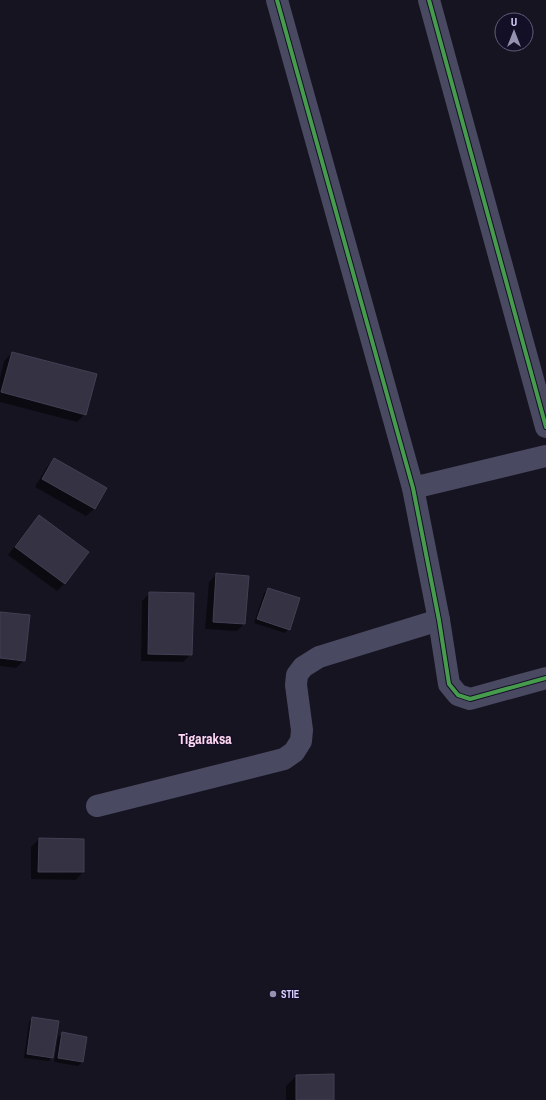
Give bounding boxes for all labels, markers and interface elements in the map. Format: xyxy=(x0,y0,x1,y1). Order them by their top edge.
north arrow xyxy=(494,12,534,52)
text: U xyxy=(511,15,517,29)
district label: Tigaraksa xyxy=(178,730,232,748)
place label: STIE xyxy=(281,988,300,1001)
marker: STIE xyxy=(268,989,278,999)

